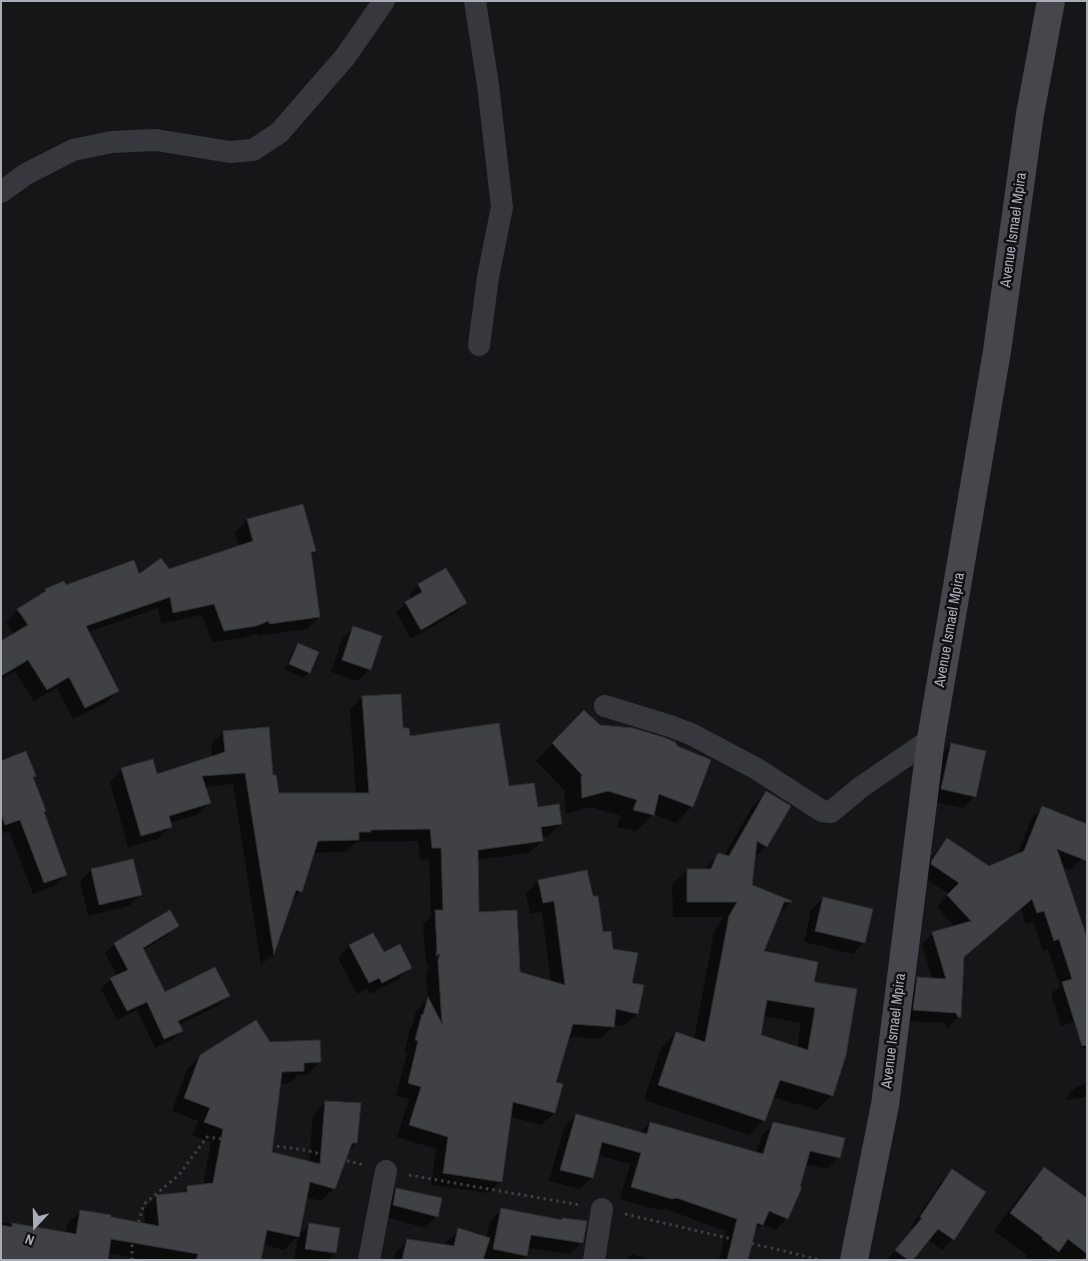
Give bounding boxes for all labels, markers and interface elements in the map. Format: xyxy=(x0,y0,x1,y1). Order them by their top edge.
street label: Avenue Ismael Mpira xyxy=(997,171,1031,289)
street label: Avenue Ismael Mpira xyxy=(931,571,969,689)
street label: Avenue Ismael Mpira xyxy=(878,972,910,1090)
north arrow xyxy=(10,1201,60,1251)
text: N xyxy=(23,1230,37,1250)

